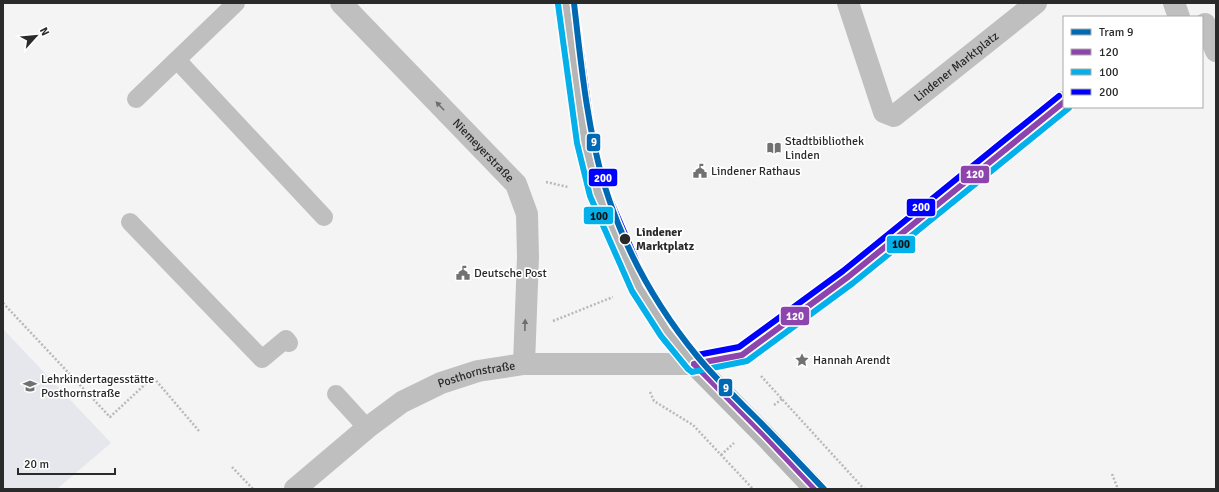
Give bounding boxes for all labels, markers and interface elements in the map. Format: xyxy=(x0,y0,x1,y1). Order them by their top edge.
north arrow xyxy=(16,16,56,56)
legend xyxy=(1063,16,1203,108)
text: N xyxy=(37,25,52,38)
text: Tram 9 xyxy=(1099,25,1133,40)
street label: Lindener Marktplatz xyxy=(911,29,1002,105)
text: 120 xyxy=(1099,45,1118,60)
text: 100 xyxy=(1099,65,1118,80)
text: 200 xyxy=(1099,85,1118,100)
one-way arrow xyxy=(435,101,445,111)
street label: Niemeyerstraße xyxy=(449,116,517,185)
line badge: 9 xyxy=(586,133,601,152)
place label: Stadtbibliothek Linden xyxy=(785,134,864,163)
text: 9 xyxy=(591,136,597,149)
library icon: Stadtbibliothek Linden xyxy=(766,140,782,156)
public building icon: Lindener Rathaus xyxy=(692,163,708,179)
place label: Lindener Rathaus xyxy=(711,164,801,179)
line badge: 120 xyxy=(960,165,990,184)
line badge: 200 xyxy=(588,168,618,187)
text: 120 xyxy=(966,168,984,181)
text: 200 xyxy=(594,172,612,185)
line badge: 200 xyxy=(906,198,936,217)
text: 200 xyxy=(912,201,930,214)
line badge: 100 xyxy=(583,206,614,225)
text: 100 xyxy=(590,210,608,223)
place label: Lindener Marktplatz xyxy=(636,225,695,254)
marker: Lindener Marktplatz xyxy=(618,232,632,246)
line badge: 100 xyxy=(886,235,916,254)
text: 100 xyxy=(892,238,910,251)
public building icon: Deutsche Post xyxy=(455,265,471,281)
place label: Deutsche Post xyxy=(474,266,547,281)
line badge: 120 xyxy=(780,306,810,326)
text: 120 xyxy=(786,310,804,323)
one-way arrow xyxy=(522,318,528,331)
place icon: Hannah Arendt xyxy=(794,352,810,368)
place label: Hannah Arendt xyxy=(813,353,890,368)
street label: Posthornstraße xyxy=(436,358,516,392)
place label: Lehrkindertagesstätte Posthornstraße xyxy=(41,372,154,401)
school or university icon: Lehrkindertagesstätte Posthornstraße xyxy=(22,378,38,394)
line badge: 9 xyxy=(718,378,733,397)
text: 9 xyxy=(723,382,729,395)
scale bar xyxy=(18,450,115,476)
text: 20 m xyxy=(24,457,49,472)

